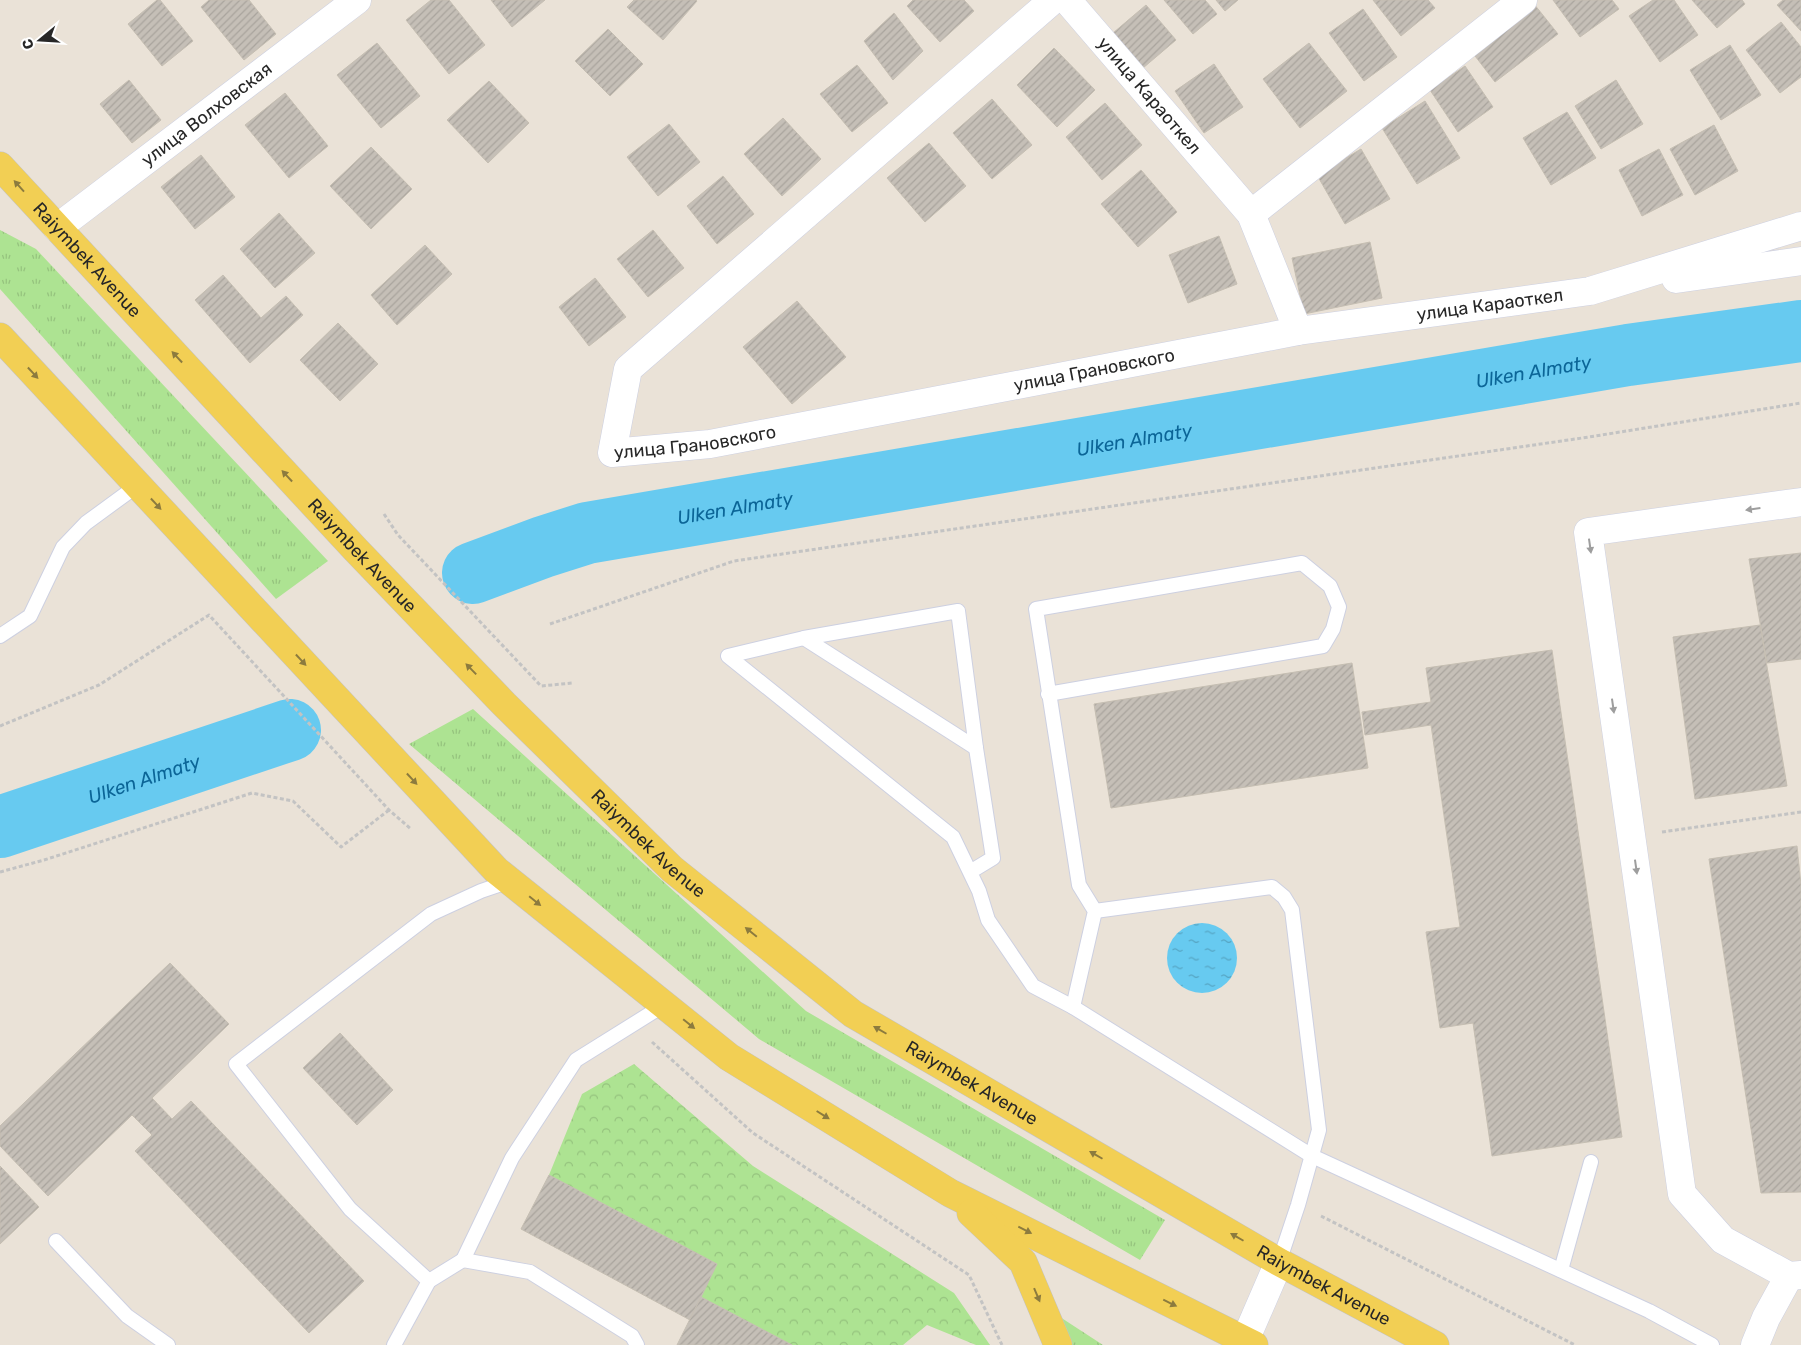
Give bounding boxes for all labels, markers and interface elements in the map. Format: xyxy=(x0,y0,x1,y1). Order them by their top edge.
north arrow xyxy=(15,15,65,65)
street label: улица Караоткел xyxy=(1093,32,1206,159)
text: С xyxy=(18,36,38,51)
street label: улица Волховская xyxy=(137,58,276,171)
one-way arrow xyxy=(13,181,25,193)
street label: Raiymbek Avenue xyxy=(28,198,146,322)
street label: улица Караоткел xyxy=(1415,284,1565,326)
street label: улица Грановского xyxy=(1012,344,1177,396)
water label: Ulken Almaty xyxy=(1474,350,1593,392)
one-way arrow xyxy=(171,351,183,363)
one-way arrow xyxy=(27,366,39,378)
water label: Ulken Almaty xyxy=(1075,418,1194,461)
street label: улица Грановского xyxy=(613,421,778,464)
one-way arrow xyxy=(281,470,293,482)
water label: Ulken Almaty xyxy=(675,486,795,529)
street label: Raiymbek Avenue xyxy=(303,494,421,617)
one-way arrow xyxy=(150,498,162,510)
one-way arrow xyxy=(1744,505,1760,513)
one-way arrow xyxy=(1586,538,1594,554)
one-way arrow xyxy=(295,654,307,666)
one-way arrow xyxy=(465,663,477,675)
one-way arrow xyxy=(1609,699,1617,715)
water label: Ulken Almaty xyxy=(85,749,204,808)
one-way arrow xyxy=(406,773,418,785)
street label: Raiymbek Avenue xyxy=(586,785,710,902)
one-way arrow xyxy=(1632,860,1640,876)
one-way arrow xyxy=(528,895,541,906)
one-way arrow xyxy=(744,927,757,938)
one-way arrow xyxy=(682,1019,695,1030)
one-way arrow xyxy=(874,1025,887,1034)
street label: Raiymbek Avenue xyxy=(902,1036,1042,1130)
one-way arrow xyxy=(817,1110,830,1119)
one-way arrow xyxy=(1090,1151,1103,1160)
one-way arrow xyxy=(1018,1227,1032,1235)
one-way arrow xyxy=(1230,1233,1243,1242)
street label: Raiymbek Avenue xyxy=(1253,1240,1394,1330)
one-way arrow xyxy=(1033,1288,1041,1303)
one-way arrow xyxy=(1163,1299,1177,1307)

